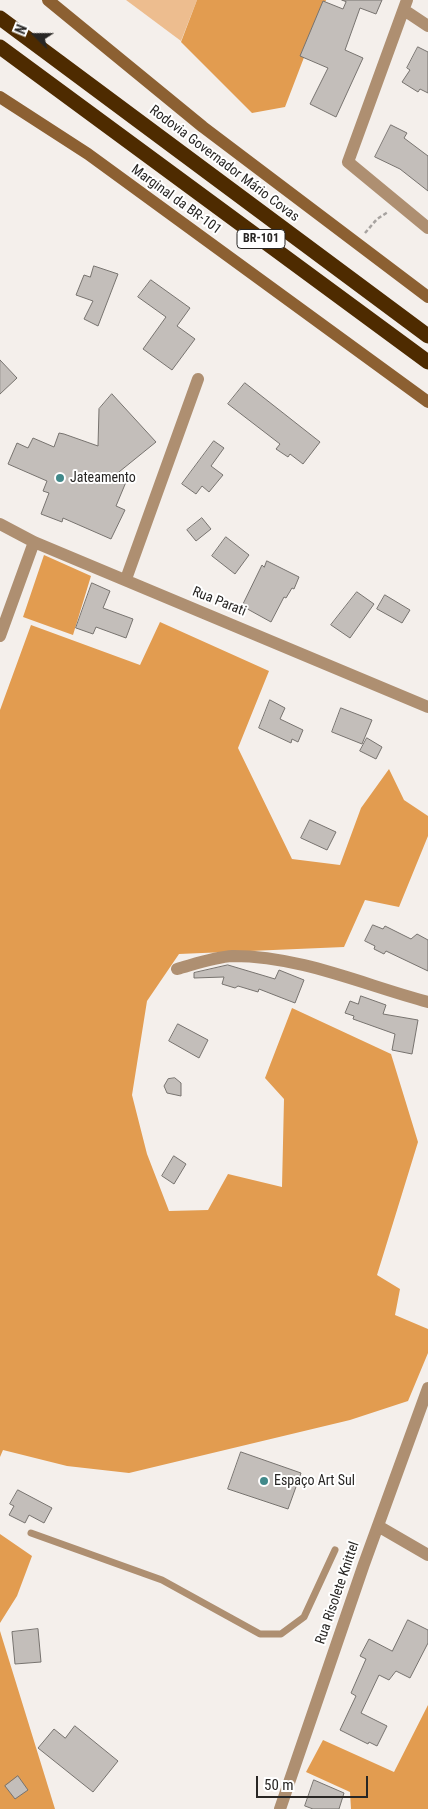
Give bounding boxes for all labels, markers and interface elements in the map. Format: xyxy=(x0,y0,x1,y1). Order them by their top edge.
north arrow xyxy=(10,10,60,60)
text: N xyxy=(12,22,30,36)
street label: Rodovia Governador Mário Covas xyxy=(146,102,302,226)
street label: Marginal da BR-101 xyxy=(128,162,224,238)
road number: BR-101 xyxy=(237,230,285,248)
place label: Jateamento xyxy=(70,470,136,486)
marker: Jateamento xyxy=(54,472,66,484)
street label: Rua Parati xyxy=(190,584,248,620)
place label: Espaço Art Sul xyxy=(274,1473,355,1489)
marker: Espaço Art Sul xyxy=(258,1475,270,1487)
street label: Rua Risolete Knittel xyxy=(313,1539,363,1647)
scale bar xyxy=(258,1766,370,1798)
text: 50 m xyxy=(264,1776,294,1794)

